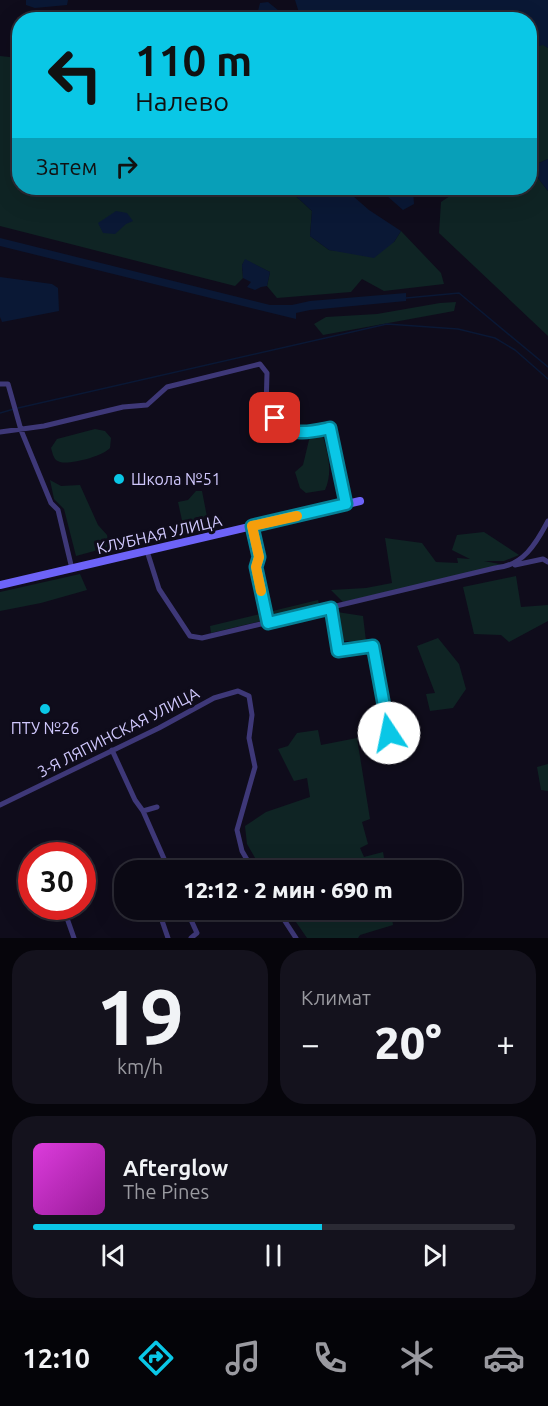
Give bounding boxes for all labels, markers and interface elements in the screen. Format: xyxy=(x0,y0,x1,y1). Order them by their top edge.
icon: left xyxy=(36,36,114,114)
text: 110 m xyxy=(135,37,252,84)
text: Налево xyxy=(135,86,229,116)
icon: right xyxy=(110,150,143,183)
text: Затем xyxy=(36,154,98,179)
pin xyxy=(249,392,300,443)
icon: arrive xyxy=(258,401,291,434)
place label: Школа №51 xyxy=(131,470,221,488)
marker: Школа №51 xyxy=(112,472,126,486)
street label: КЛУБНАЯ УЛИЦА xyxy=(95,511,224,557)
street label: 3-Я ЛЯПИНСКАЯ УЛИЦА xyxy=(34,683,202,781)
position arrow xyxy=(357,701,421,765)
marker: ПТУ №26 xyxy=(38,702,52,716)
place label: ПТУ №26 xyxy=(11,719,79,737)
speed limit sign: 30 xyxy=(18,842,96,920)
text: 12:12 · 2 мин · 690 m xyxy=(183,877,393,902)
text: 19 xyxy=(96,972,184,1060)
text: Климат xyxy=(301,986,371,1009)
text: 20° xyxy=(374,1017,442,1068)
text: − xyxy=(301,1025,320,1062)
text: + xyxy=(496,1025,515,1062)
text: km/h xyxy=(117,1055,163,1078)
text: Afterglow xyxy=(123,1155,228,1180)
text: The Pines xyxy=(123,1180,209,1203)
icon: previous xyxy=(97,1239,130,1272)
icon: pause xyxy=(257,1239,290,1272)
icon: next xyxy=(418,1239,451,1272)
icon: directions xyxy=(135,1337,177,1379)
icon: music xyxy=(222,1337,264,1379)
icon: phone xyxy=(309,1337,351,1379)
icon: climate xyxy=(396,1337,438,1379)
icon: car xyxy=(483,1337,525,1379)
text: 12:10 xyxy=(23,1343,90,1373)

